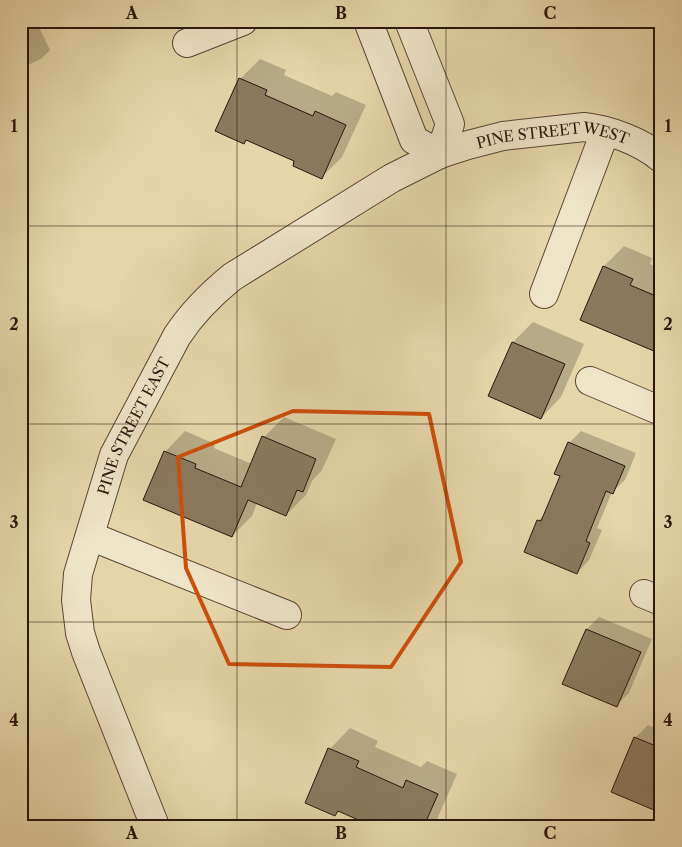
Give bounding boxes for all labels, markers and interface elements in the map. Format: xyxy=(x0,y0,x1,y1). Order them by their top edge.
text: A xyxy=(125,3,139,23)
text: B xyxy=(335,3,347,23)
text: C xyxy=(544,3,556,23)
text: 1 xyxy=(10,116,18,136)
text: 1 xyxy=(664,116,672,136)
street label: PINE STREET WEST xyxy=(474,117,633,152)
text: 2 xyxy=(9,314,19,334)
text: 2 xyxy=(663,314,673,334)
street label: PINE STREET EAST xyxy=(93,353,174,497)
text: 3 xyxy=(9,512,19,532)
text: 3 xyxy=(663,512,673,532)
text: 4 xyxy=(9,710,19,730)
text: 4 xyxy=(663,710,673,730)
text: A xyxy=(125,823,139,843)
text: B xyxy=(335,823,347,843)
text: C xyxy=(544,823,556,843)

